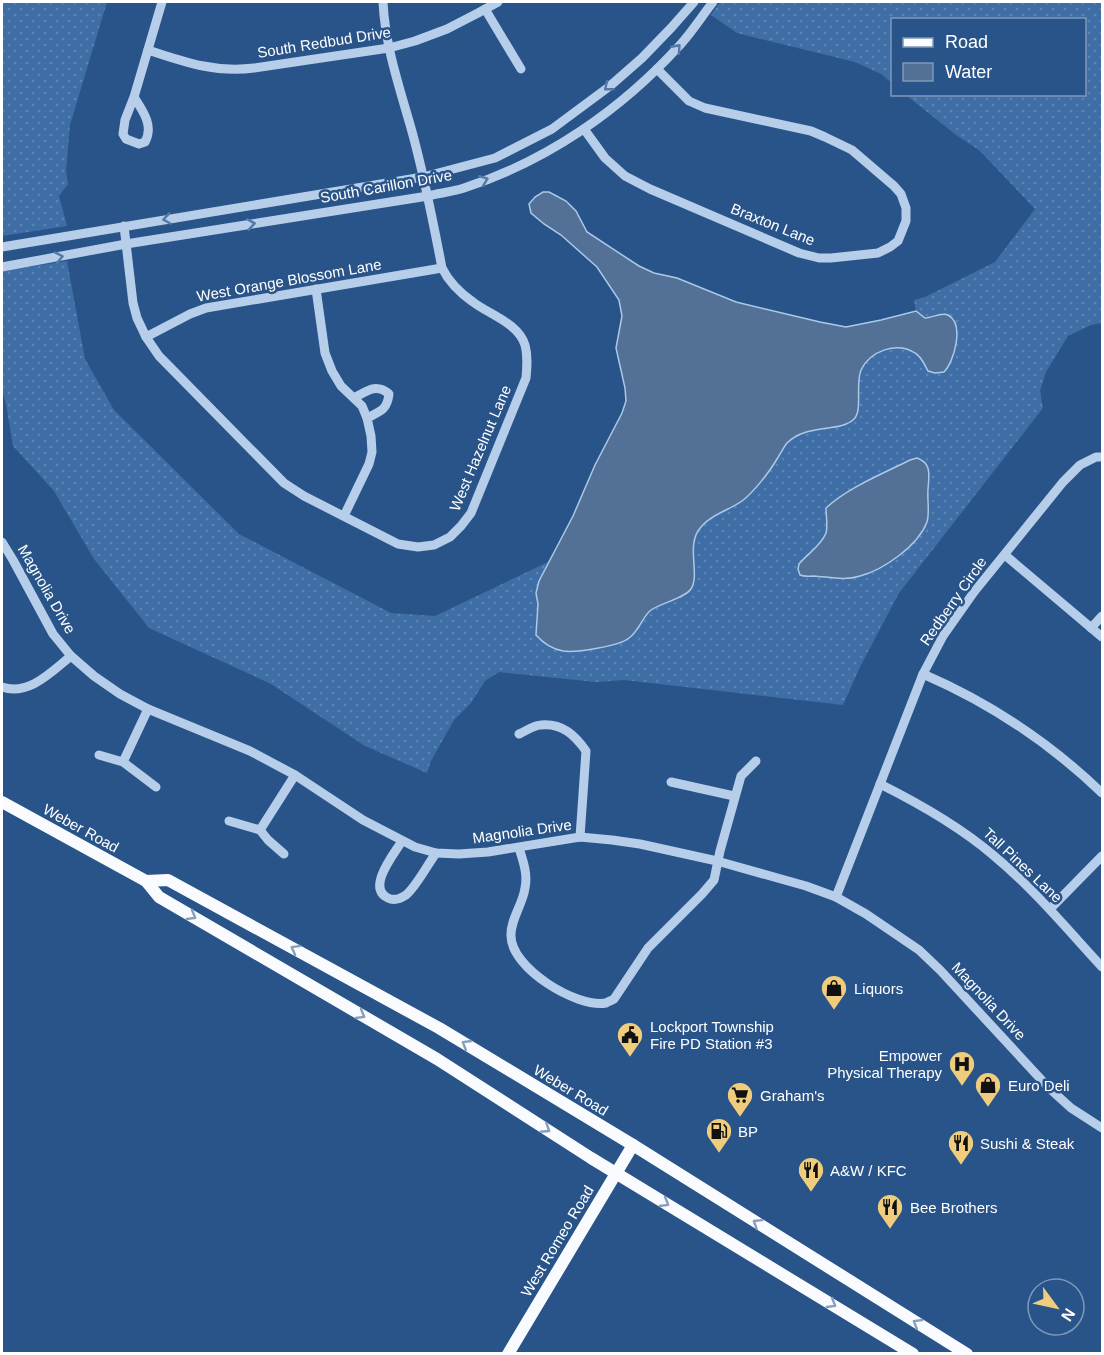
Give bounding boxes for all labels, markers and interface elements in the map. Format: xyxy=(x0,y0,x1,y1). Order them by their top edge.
legend xyxy=(891,18,1086,96)
street label: South Redbud Drive xyxy=(256,23,392,61)
text: Road xyxy=(945,32,988,52)
one-way arrow xyxy=(670,44,681,54)
text: Water xyxy=(945,62,992,82)
one-way arrow xyxy=(604,80,615,91)
street label: South Carillon Drive xyxy=(319,166,453,206)
one-way arrow xyxy=(478,175,489,188)
street label: Braxton Lane xyxy=(728,199,818,249)
one-way arrow xyxy=(162,213,172,225)
one-way arrow xyxy=(246,218,256,231)
one-way arrow xyxy=(54,251,64,264)
street label: West Orange Blossom Lane xyxy=(195,255,383,305)
street label: West Hazelnut Lane xyxy=(446,383,514,513)
street label: Magnolia Drive xyxy=(15,541,79,637)
street label: Redberry Circle xyxy=(916,553,990,649)
street label: Weber Road xyxy=(40,800,122,856)
street label: Magnolia Drive xyxy=(471,816,573,846)
street label: Tall Pines Lane xyxy=(980,824,1066,906)
one-way arrow xyxy=(186,909,196,920)
one-way arrow xyxy=(291,945,302,956)
street label: Magnolia Drive xyxy=(949,959,1029,1043)
shop icon: Liquors xyxy=(819,973,849,1011)
place label: Liquors xyxy=(854,980,903,997)
one-way arrow xyxy=(355,1007,365,1019)
place label: Lockport Township Fire PD Station #3 xyxy=(650,1018,774,1052)
public building icon: Lockport Township Fire PD Station #3 xyxy=(615,1020,645,1058)
one-way arrow xyxy=(462,1039,472,1051)
place label: Empower Physical Therapy xyxy=(827,1047,942,1081)
hospital icon: Empower Physical Therapy xyxy=(947,1049,977,1087)
street label: Weber Road xyxy=(531,1061,611,1119)
shop icon: Euro Deli xyxy=(973,1070,1003,1108)
place label: Euro Deli xyxy=(1008,1077,1070,1094)
supermarket icon: Graham's xyxy=(725,1080,755,1118)
place label: Graham's xyxy=(760,1087,825,1104)
fuel station icon: BP xyxy=(704,1116,734,1154)
one-way arrow xyxy=(540,1122,551,1133)
place label: BP xyxy=(738,1123,758,1140)
restaurant icon: Sushi & Steak xyxy=(946,1128,976,1166)
place label: Sushi & Steak xyxy=(980,1135,1075,1152)
restaurant icon: A&W / KFC xyxy=(796,1155,826,1193)
place label: A&W / KFC xyxy=(830,1162,907,1179)
street label: West Romeo Road xyxy=(517,1182,597,1300)
restaurant icon: Bee Brothers xyxy=(875,1192,905,1230)
one-way arrow xyxy=(659,1196,669,1208)
place label: Bee Brothers xyxy=(910,1199,998,1216)
one-way arrow xyxy=(753,1218,763,1230)
north arrow xyxy=(1026,1277,1086,1337)
one-way arrow xyxy=(826,1297,836,1309)
text: N xyxy=(1058,1305,1078,1324)
one-way arrow xyxy=(913,1319,923,1331)

